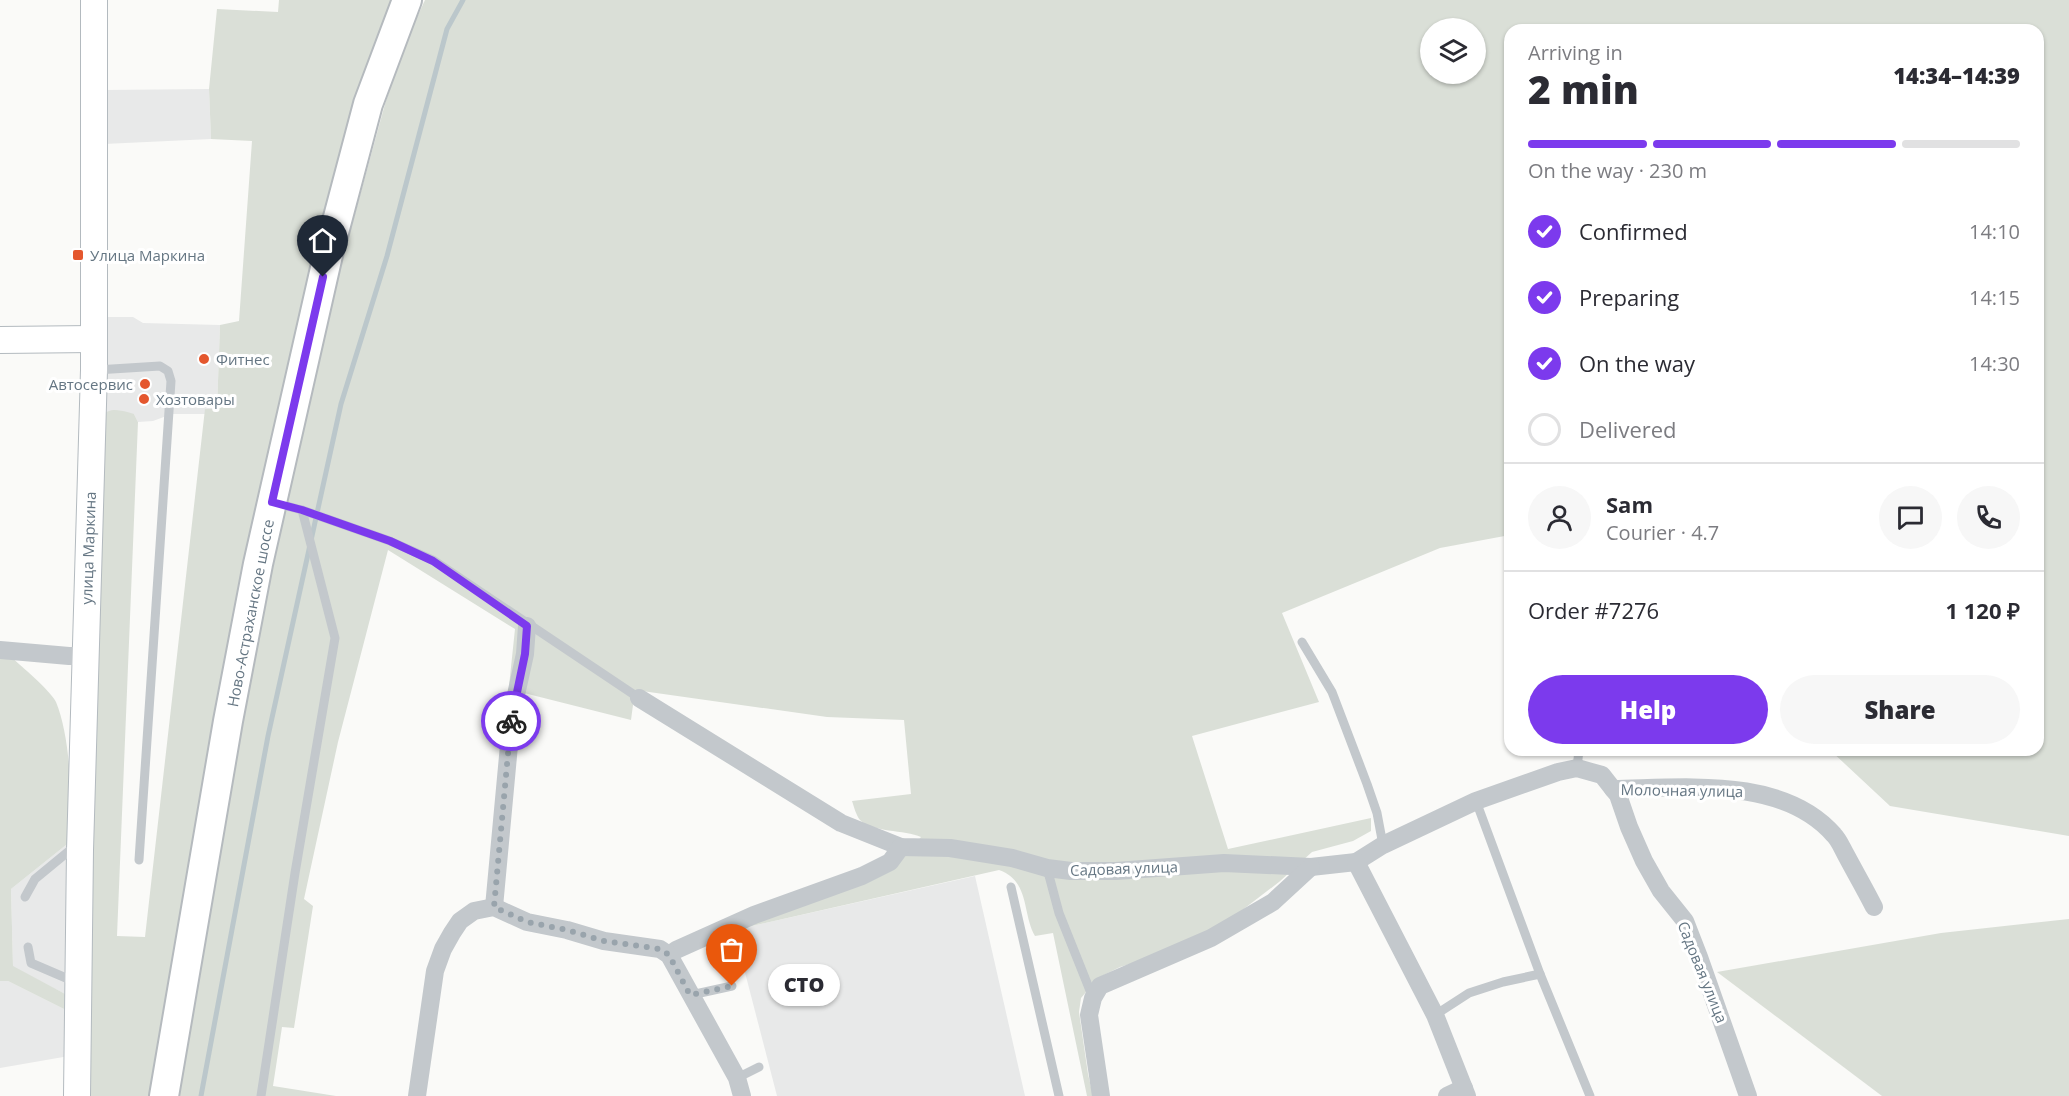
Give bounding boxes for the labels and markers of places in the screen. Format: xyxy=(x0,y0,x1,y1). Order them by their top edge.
pin xyxy=(297,215,348,277)
place label: Улица Маркина xyxy=(90,245,205,265)
marker: Улица Маркина xyxy=(71,248,85,262)
place label: Фитнес xyxy=(216,349,270,369)
marker: Фитнес xyxy=(197,352,211,366)
place label: Автосервис xyxy=(49,374,133,394)
marker: Автосервис xyxy=(138,377,152,391)
place label: Хозтовары xyxy=(156,389,235,409)
marker: Хозтовары xyxy=(137,392,151,406)
pin xyxy=(706,924,757,986)
callout: СТО xyxy=(768,965,840,1007)

